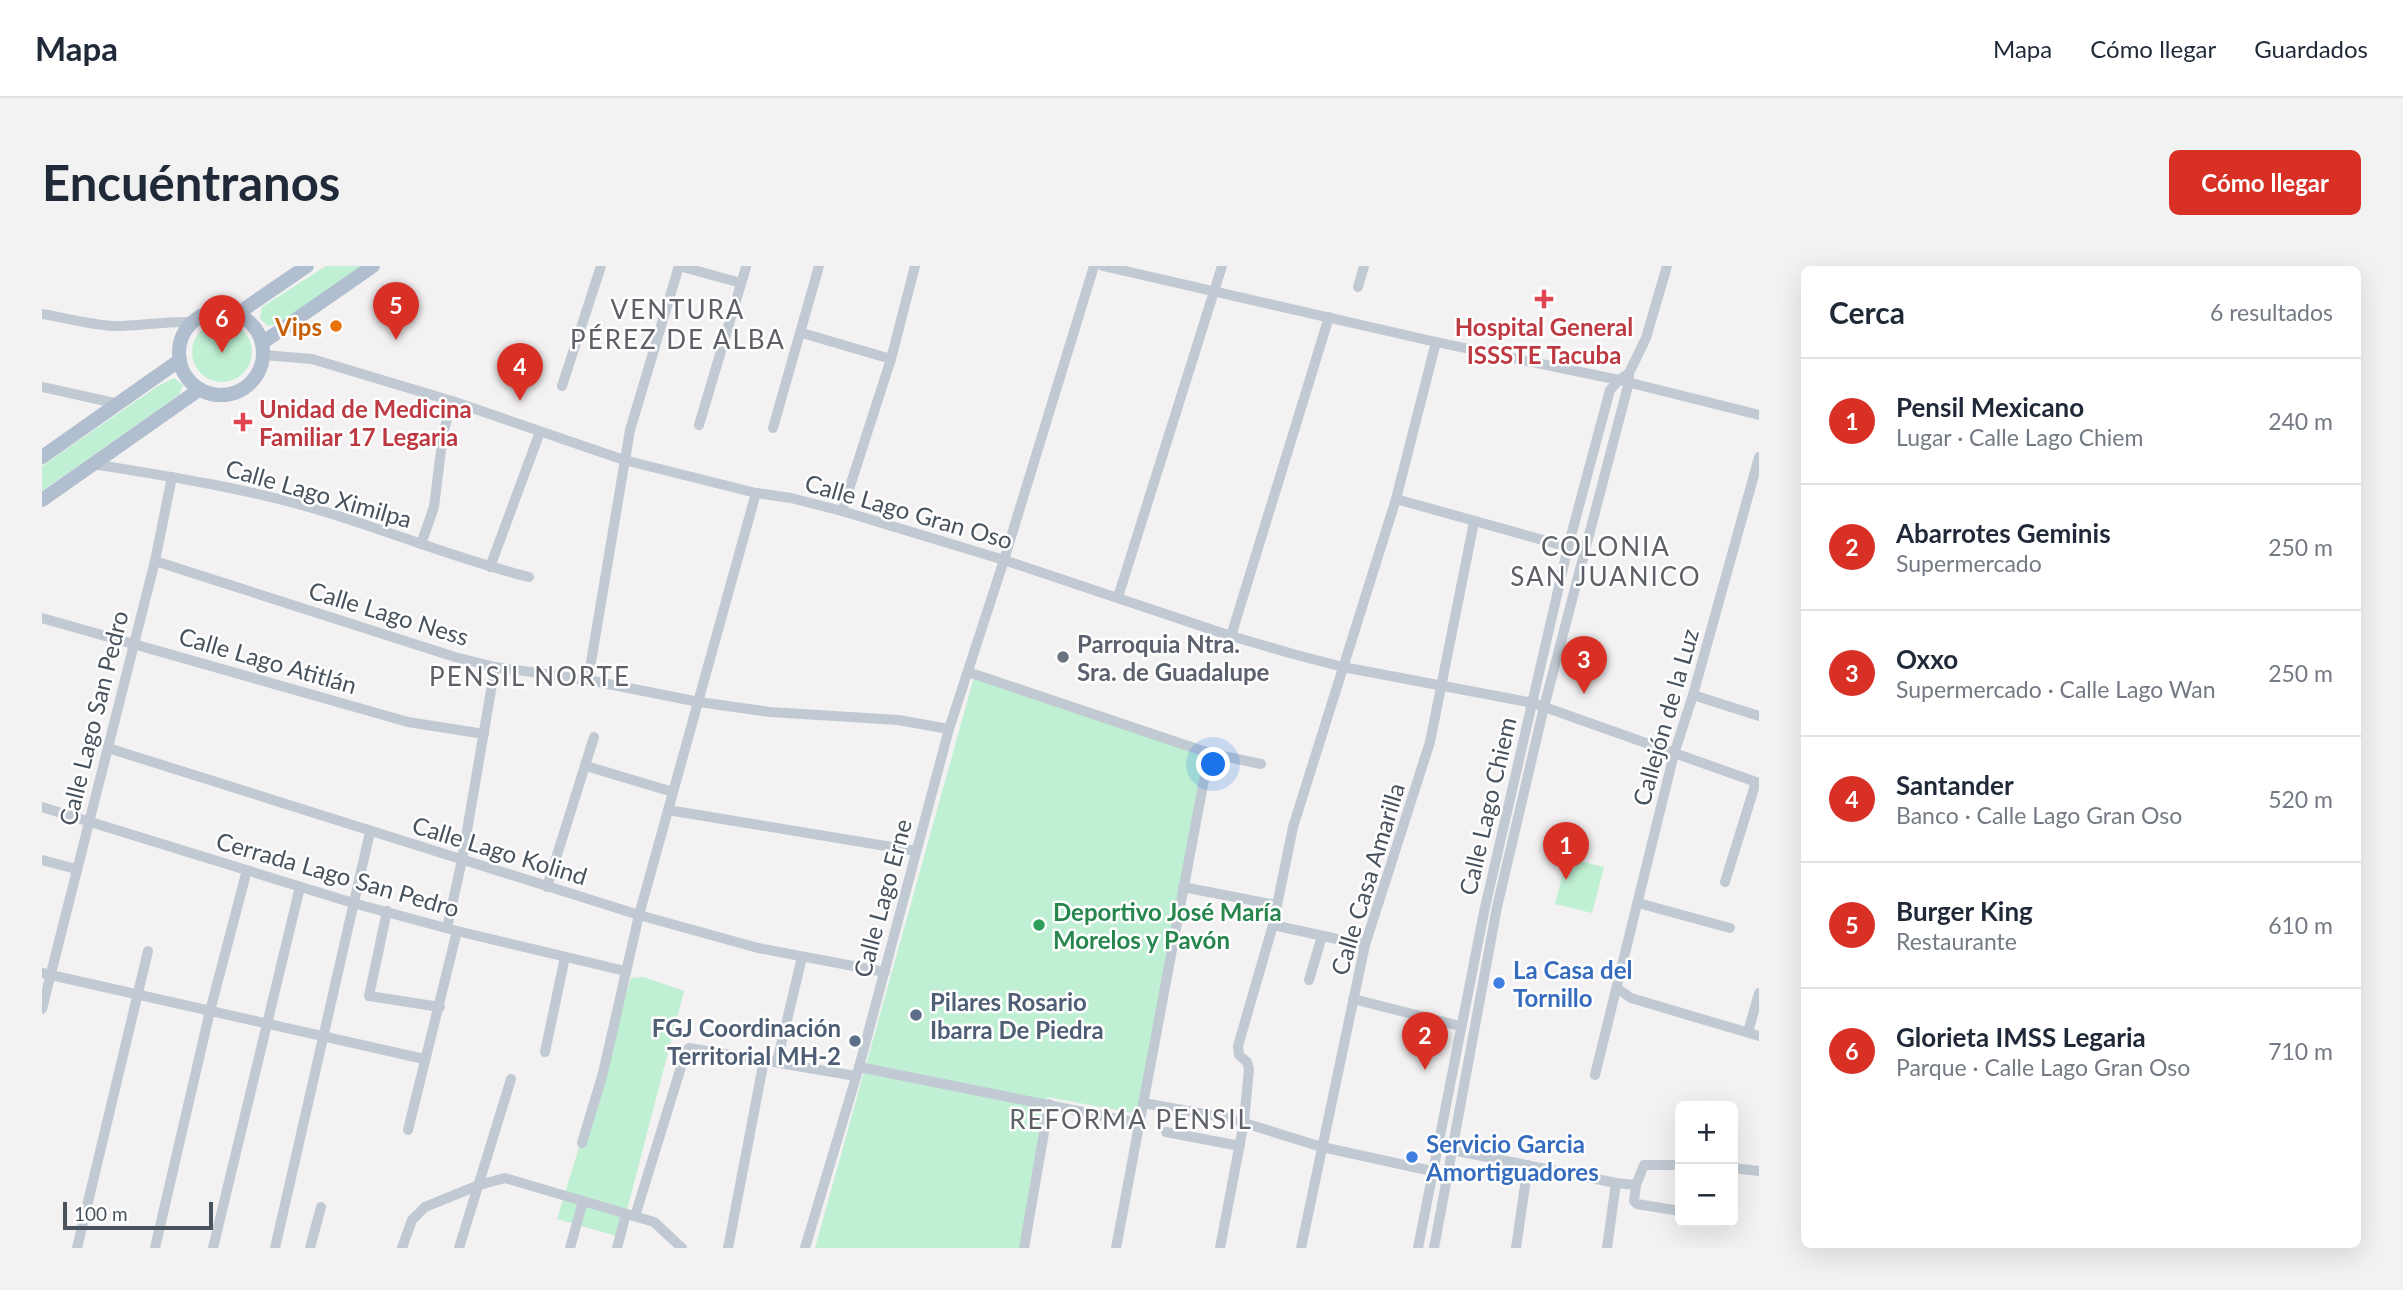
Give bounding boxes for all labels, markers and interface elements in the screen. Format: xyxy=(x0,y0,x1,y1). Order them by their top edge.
text: Mapa xyxy=(35,28,118,68)
text: Mapa xyxy=(1993,34,2052,63)
text: Cómo llegar xyxy=(2090,34,2216,63)
text: Guardados xyxy=(2254,34,2368,63)
button: Cómo llegar xyxy=(2169,150,2361,215)
text: Encuéntranos xyxy=(42,153,340,211)
pin: 5 xyxy=(373,282,419,340)
marker: Hospital General ISSSTE Tacuba xyxy=(1534,289,1554,309)
district label: VENTURA PÉREZ DE ALBA xyxy=(570,293,786,355)
text: Cerca xyxy=(1829,294,1905,330)
pin: 6 xyxy=(199,295,245,353)
text: 6 resultados xyxy=(2210,298,2333,326)
place label: Vips xyxy=(274,312,322,341)
place label: Hospital General ISSSTE Tacuba xyxy=(1455,312,1633,369)
marker: Vips xyxy=(328,318,344,334)
pin: 4 xyxy=(497,343,543,401)
text: Pensil Mexicano xyxy=(1896,391,2084,423)
place label: Unidad de Medicina Familiar 17 Legaria xyxy=(259,394,472,451)
text: 1 xyxy=(1845,407,1859,435)
text: 240 m xyxy=(2268,407,2333,435)
marker: Unidad de Medicina Familiar 17 Legaria xyxy=(233,412,253,432)
text: Lugar · Calle Lago Chiem xyxy=(1896,423,2143,451)
street label: Calle Lago Ximilpa xyxy=(223,453,415,533)
street label: Calle Lago Gran Oso xyxy=(802,467,1016,555)
text: Abarrotes Geminis xyxy=(1896,517,2111,549)
district label: COLONIA SAN JUANICO xyxy=(1510,530,1702,592)
text: 2 xyxy=(1845,533,1859,561)
text: 250 m xyxy=(2268,533,2333,561)
text: Supermercado xyxy=(1896,549,2042,577)
street label: Calle Lago Ness xyxy=(305,575,473,651)
street label: Calle Lago San Pedro xyxy=(52,608,134,828)
street label: Calle Lago Atitlán xyxy=(176,621,360,699)
street label: Callejón de la Luz xyxy=(1626,625,1704,809)
place label: Parroquia Ntra. Sra. de Guadalupe xyxy=(1077,629,1270,686)
pin: 3 xyxy=(1561,636,1607,694)
text: Oxxo xyxy=(1896,643,1958,675)
marker: Parroquia Ntra. Sra. de Guadalupe xyxy=(1055,649,1071,665)
text: 3 xyxy=(1845,659,1859,687)
text: 250 m xyxy=(2268,659,2333,687)
district label: PENSIL NORTE xyxy=(429,660,631,692)
text: Supermercado · Calle Lago Wan xyxy=(1896,675,2216,703)
street label: Calle Lago Chiem xyxy=(1452,714,1522,898)
your location xyxy=(1196,747,1230,781)
text: Santander xyxy=(1896,769,2014,801)
street label: Calle Casa Amarilla xyxy=(1324,779,1410,979)
text: 4 xyxy=(1845,785,1859,813)
text: 520 m xyxy=(2268,785,2333,813)
text: Banco · Calle Lago Gran Oso xyxy=(1896,801,2182,829)
street label: Calle Lago Kolind xyxy=(409,810,591,890)
street label: Calle Lago Erne xyxy=(847,816,917,980)
pin: 1 xyxy=(1543,822,1589,880)
street label: Cerrada Lago San Pedro xyxy=(213,825,463,923)
text: Burger King xyxy=(1896,895,2033,927)
place label: Deportivo José María Morelos y Pavón xyxy=(1053,897,1282,954)
text: 5 xyxy=(1845,911,1859,939)
text: 610 m xyxy=(2268,911,2333,939)
marker: Deportivo José María Morelos y Pavón xyxy=(1031,917,1047,933)
text: Restaurante xyxy=(1896,927,2017,955)
place label: La Casa del Tornillo xyxy=(1513,955,1633,1012)
marker: La Casa del Tornillo xyxy=(1491,975,1507,991)
place label: Pilares Rosario Ibarra De Piedra xyxy=(930,987,1104,1044)
marker: Pilares Rosario Ibarra De Piedra xyxy=(908,1007,924,1023)
pin: 2 xyxy=(1402,1012,1448,1070)
place label: FGJ Coordinación Territorial MH-2 xyxy=(652,1013,841,1070)
text: Glorieta IMSS Legaria xyxy=(1896,1021,2146,1053)
marker: FGJ Coordinación Territorial MH-2 xyxy=(847,1033,863,1049)
text: 6 xyxy=(1845,1037,1859,1065)
text: 710 m xyxy=(2268,1037,2333,1065)
text: Parque · Calle Lago Gran Oso xyxy=(1896,1053,2190,1081)
map controls xyxy=(1675,1101,1738,1227)
button: + xyxy=(1675,1101,1738,1164)
district label: REFORMA PENSIL xyxy=(1009,1103,1253,1135)
place label: Servicio Garcia Amortiguadores xyxy=(1425,1129,1599,1186)
marker: Servicio Garcia Amortiguadores xyxy=(1404,1149,1420,1165)
button: − xyxy=(1675,1164,1738,1227)
scale bar xyxy=(63,1199,214,1231)
text: 100 m xyxy=(74,1202,128,1225)

